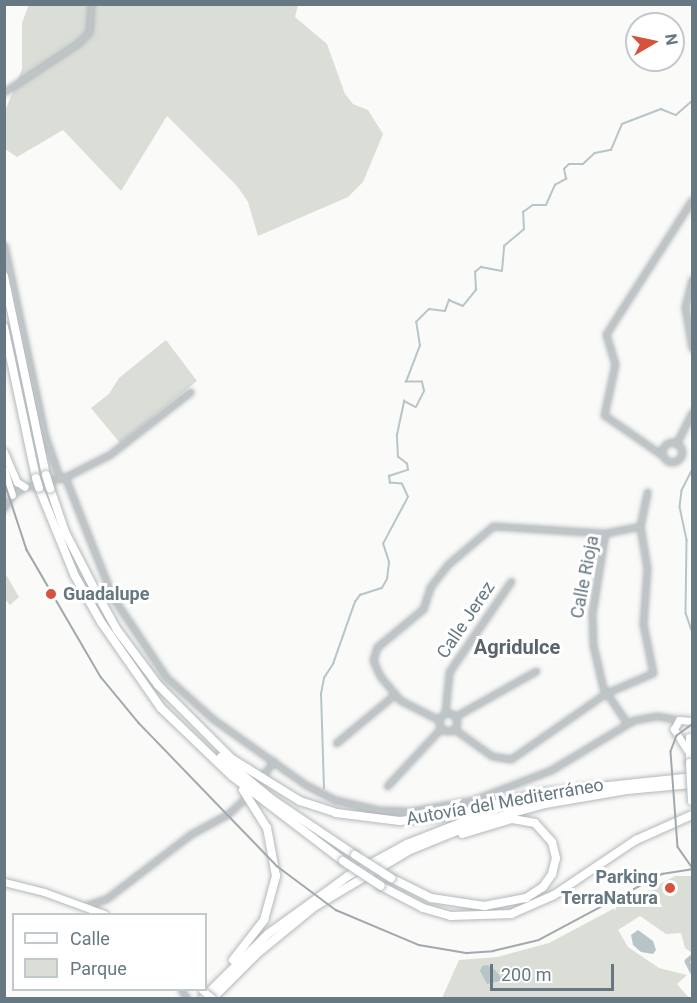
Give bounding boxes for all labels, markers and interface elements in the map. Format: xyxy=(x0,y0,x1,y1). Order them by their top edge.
north arrow xyxy=(625,12,685,72)
text: N xyxy=(661,32,682,46)
street label: Calle Rioja xyxy=(566,534,604,620)
street label: Calle Jerez xyxy=(432,577,500,663)
place label: Guadalupe xyxy=(63,583,149,605)
marker: Guadalupe xyxy=(44,587,58,601)
district label: Agridulce xyxy=(474,635,560,659)
street label: Autovía del Mediterráneo xyxy=(405,774,605,830)
place label: Parking TerraNatura xyxy=(561,867,658,910)
marker: Parking TerraNatura xyxy=(663,881,677,895)
legend xyxy=(12,913,207,991)
text: Calle xyxy=(70,928,110,949)
scale bar xyxy=(493,952,618,990)
text: Parque xyxy=(70,958,127,979)
text: 200 m xyxy=(501,964,552,985)

